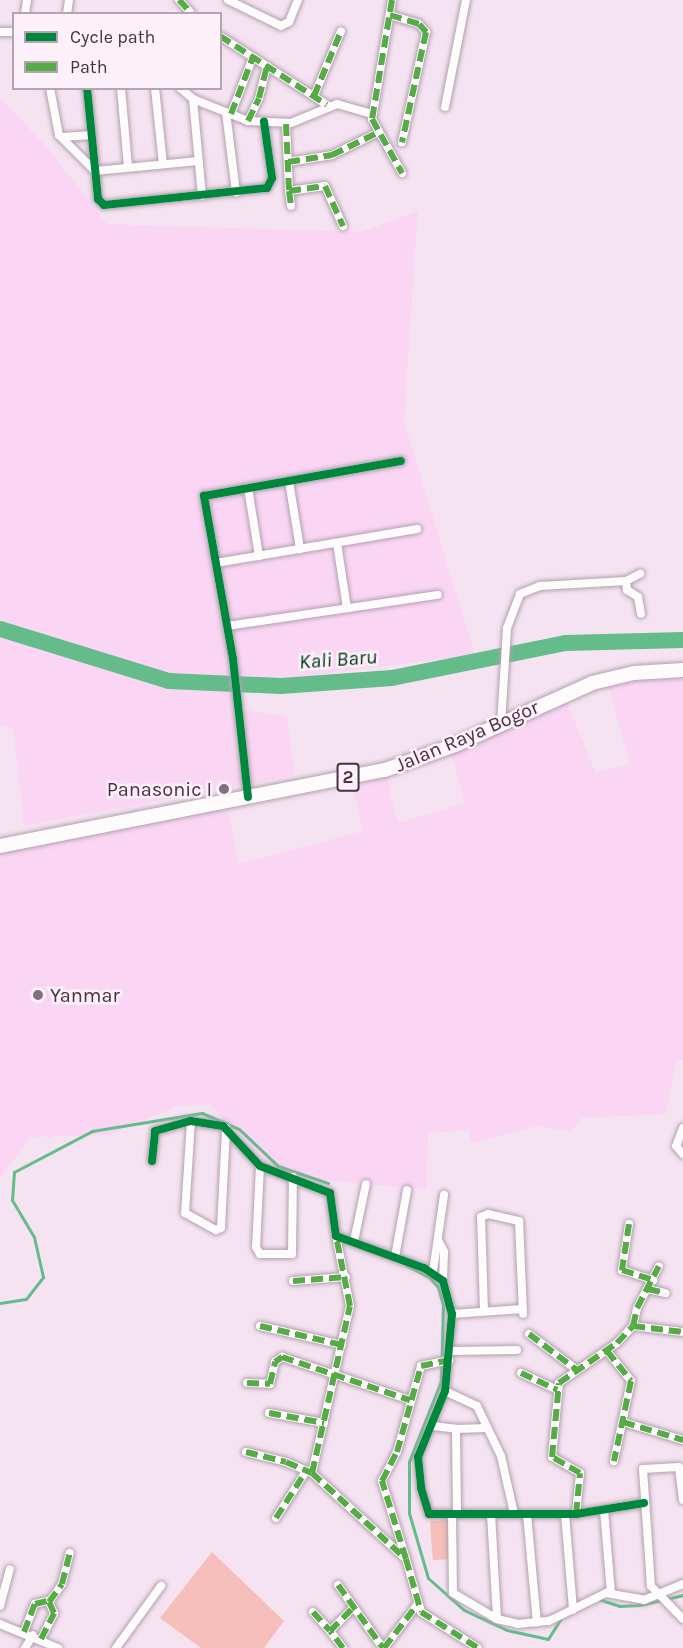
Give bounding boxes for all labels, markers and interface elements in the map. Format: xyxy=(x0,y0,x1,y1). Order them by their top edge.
legend xyxy=(12,12,222,90)
text: Cycle path xyxy=(70,26,155,48)
text: Path xyxy=(70,56,108,78)
water label: Kali Baru xyxy=(298,644,378,674)
street label: Jalan Raya Bogor xyxy=(392,695,542,777)
road number: 2 xyxy=(336,762,360,792)
place label: Panasonic I xyxy=(107,777,212,801)
marker: Panasonic I xyxy=(217,782,231,796)
place label: Yanmar xyxy=(50,983,120,1007)
marker: Yanmar xyxy=(31,988,45,1002)

